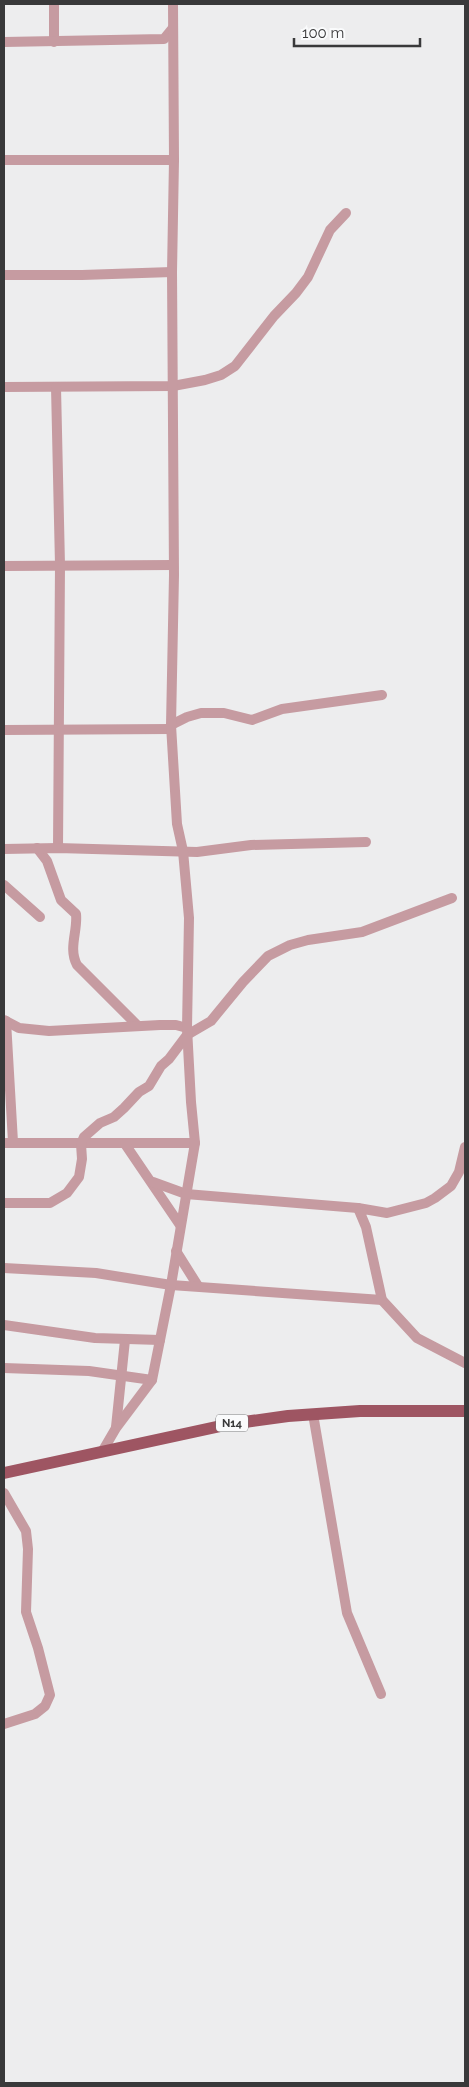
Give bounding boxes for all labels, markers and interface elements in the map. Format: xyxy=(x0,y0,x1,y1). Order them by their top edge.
scale bar xyxy=(294,15,420,47)
text: 100 m xyxy=(302,24,344,42)
road number: N14 xyxy=(216,1415,248,1432)

